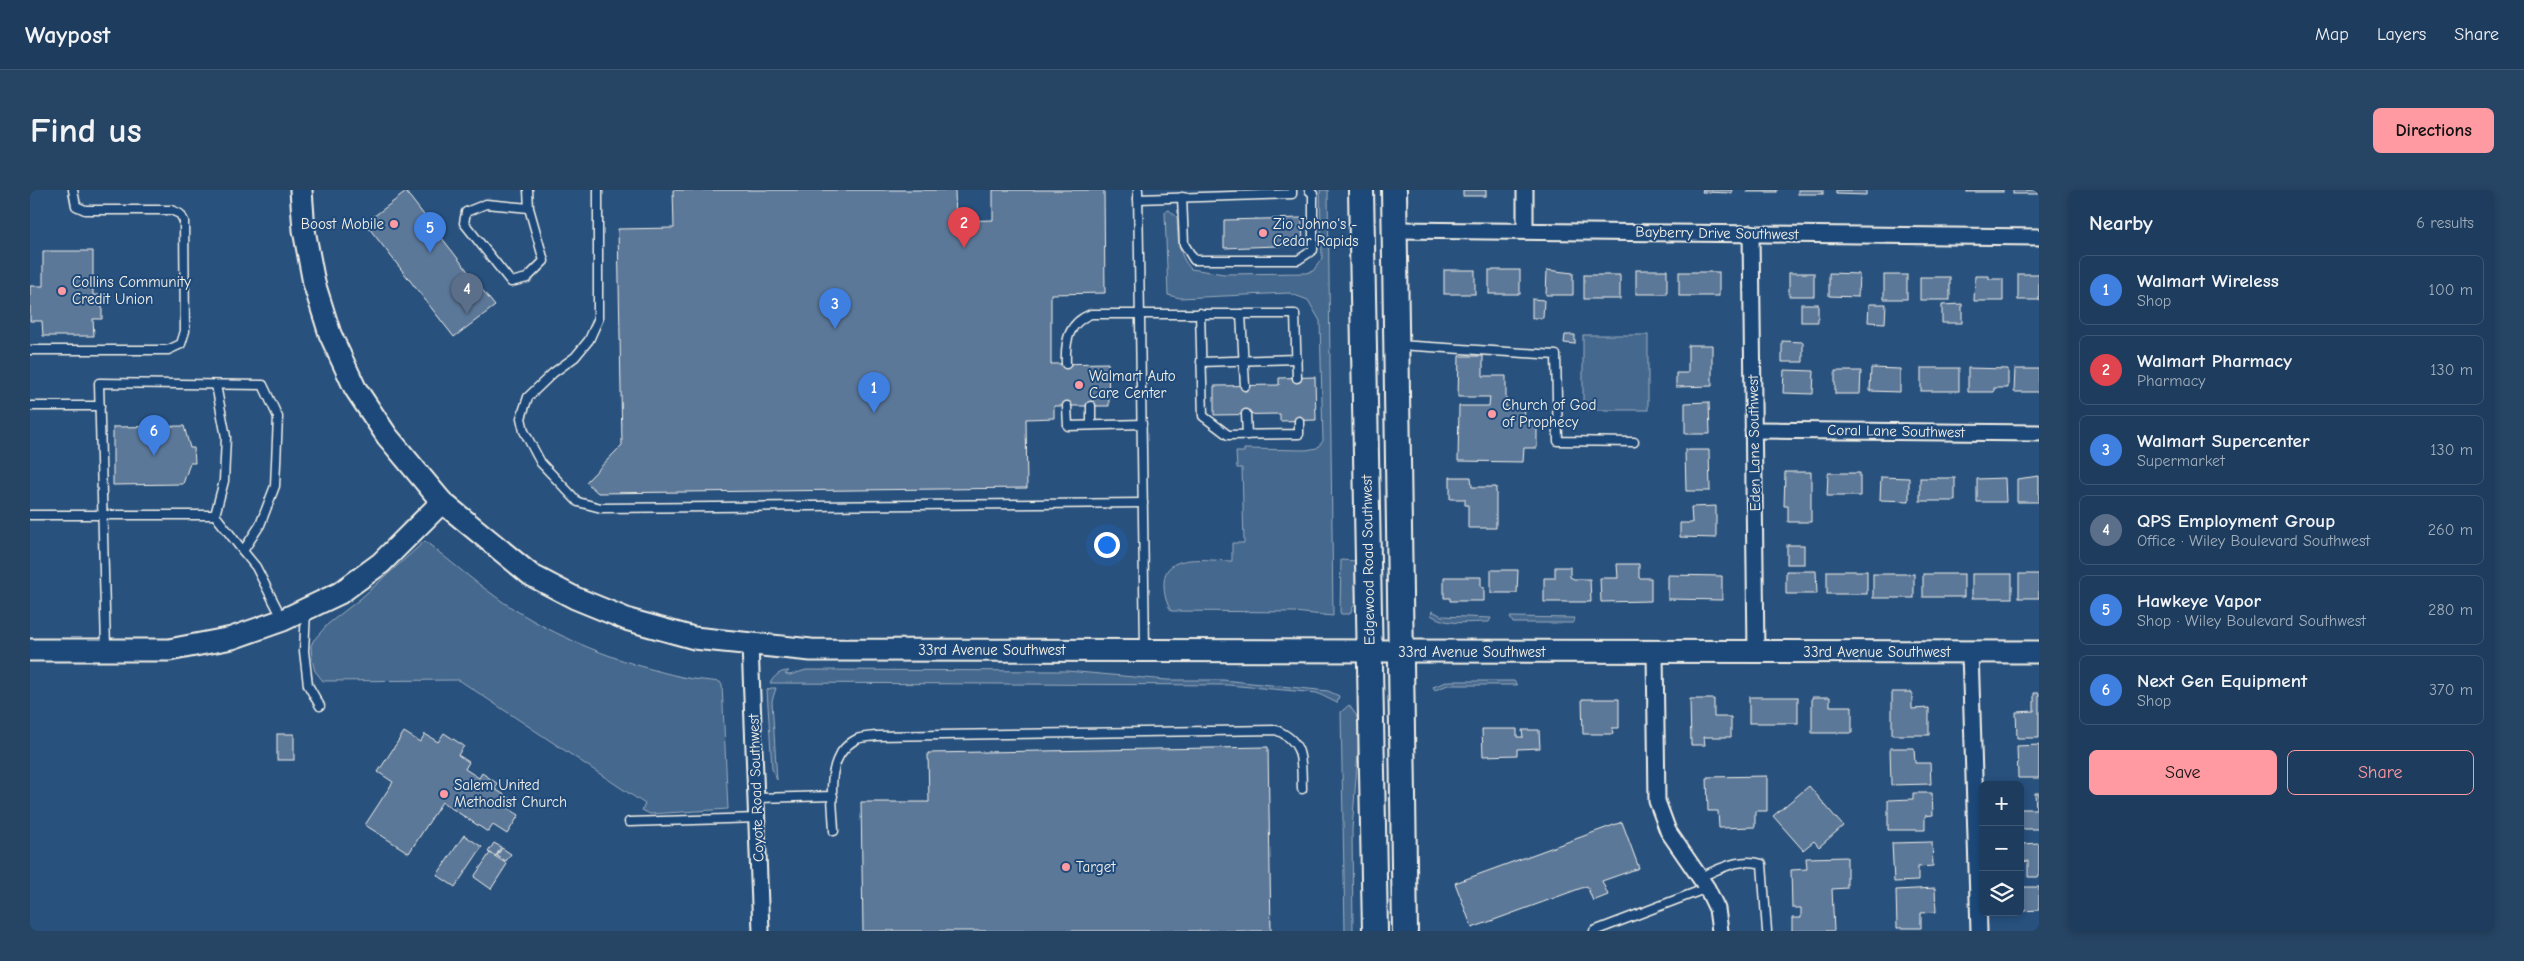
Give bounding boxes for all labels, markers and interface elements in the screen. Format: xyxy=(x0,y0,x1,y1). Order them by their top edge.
text: Waypost xyxy=(25,21,110,49)
text: Map xyxy=(2315,24,2349,45)
text: Layers xyxy=(2377,24,2426,45)
text: Share xyxy=(2454,24,2499,45)
button: Directions xyxy=(2373,108,2494,153)
text: Find us xyxy=(30,110,142,151)
pin: 2 xyxy=(948,207,980,248)
text: Nearby xyxy=(2089,211,2153,235)
pin: 5 xyxy=(414,212,446,253)
text: 6 results xyxy=(2416,214,2474,232)
place label: Boost Mobile xyxy=(301,215,384,233)
place label: Zio Johno's - Cedar Rapids xyxy=(1273,215,1358,250)
marker: Boost Mobile xyxy=(388,218,400,230)
street label: Bayberry Drive Southwest xyxy=(1635,223,1799,243)
marker: Zio Johno's - Cedar Rapids xyxy=(1257,227,1269,239)
text: Walmart Wireless xyxy=(2137,270,2279,292)
place label: Collins Community Credit Union xyxy=(72,273,191,308)
pin: 4 xyxy=(451,273,483,314)
text: 1 xyxy=(2103,281,2109,299)
text: 100 m xyxy=(2429,281,2473,299)
marker: Collins Community Credit Union xyxy=(56,285,68,297)
pin: 3 xyxy=(819,288,851,329)
text: Shop xyxy=(2137,292,2171,310)
text: Walmart Pharmacy xyxy=(2137,350,2292,372)
text: 2 xyxy=(2102,361,2110,379)
text: 130 m xyxy=(2430,361,2473,379)
place label: Walmart Auto Care Center xyxy=(1089,367,1176,402)
pin: 1 xyxy=(858,372,890,413)
text: Pharmacy xyxy=(2137,372,2206,390)
street label: Eden Lane Southwest xyxy=(1744,374,1764,511)
marker: Walmart Auto Care Center xyxy=(1073,379,1085,391)
place label: Church of God of Prophecy xyxy=(1502,396,1596,431)
marker: Church of God of Prophecy xyxy=(1486,408,1498,420)
pin: 6 xyxy=(138,415,170,456)
street label: Coral Lane Southwest xyxy=(1827,421,1966,441)
text: Walmart Supercenter xyxy=(2137,430,2310,452)
text: 3 xyxy=(2102,441,2110,459)
text: 130 m xyxy=(2430,441,2473,459)
text: Supermarket xyxy=(2137,452,2225,470)
street label: Edgewood Road Southwest xyxy=(1358,474,1378,645)
text: QPS Employment Group xyxy=(2137,510,2335,532)
text: 4 xyxy=(2102,521,2110,539)
text: 260 m xyxy=(2428,521,2473,539)
your location xyxy=(1094,532,1120,558)
text: Office · Wiley Boulevard Southwest xyxy=(2137,532,2370,550)
text: Hawkeye Vapor xyxy=(2137,590,2261,612)
text: 5 xyxy=(2102,601,2110,619)
text: 280 m xyxy=(2428,601,2473,619)
text: Shop · Wiley Boulevard Southwest xyxy=(2137,612,2366,630)
street label: 33rd Avenue Southwest xyxy=(918,641,1066,659)
street label: 33rd Avenue Southwest xyxy=(1398,643,1546,661)
street label: 33rd Avenue Southwest xyxy=(1803,643,1951,661)
text: Next Gen Equipment xyxy=(2137,670,2307,692)
text: 6 xyxy=(2102,681,2110,699)
text: 370 m xyxy=(2429,681,2473,699)
text: Shop xyxy=(2137,692,2171,710)
street label: Coyote Road Southwest xyxy=(744,713,768,862)
button: Save xyxy=(2089,750,2277,795)
button: Share xyxy=(2287,750,2474,795)
place label: Salem United Methodist Church xyxy=(454,776,567,811)
map controls xyxy=(1979,781,2024,916)
button: + xyxy=(1979,781,2024,826)
marker: Salem United Methodist Church xyxy=(438,788,450,800)
button: − xyxy=(1979,826,2024,871)
place label: Target xyxy=(1076,858,1116,876)
marker: Target xyxy=(1060,861,1072,873)
button: layers xyxy=(1979,871,2024,916)

